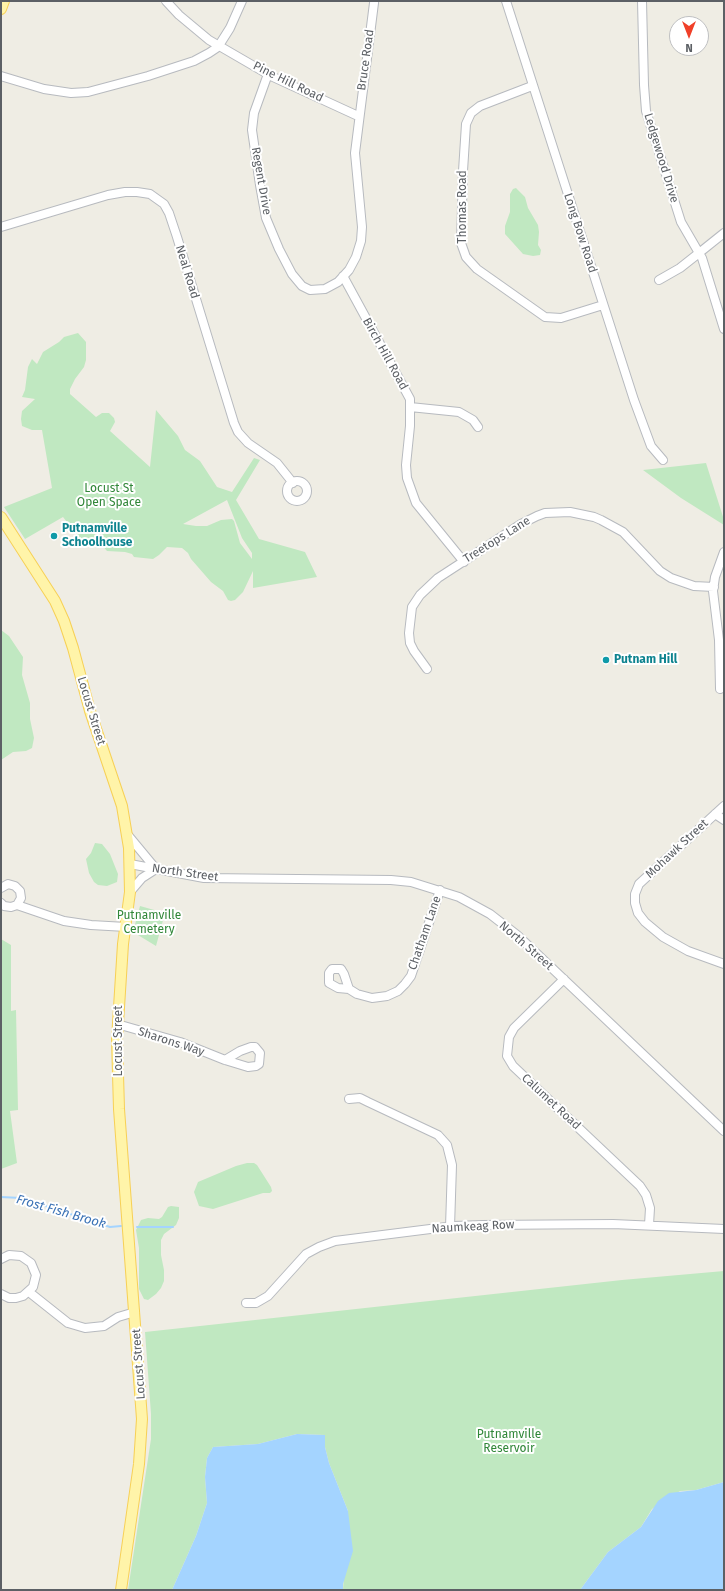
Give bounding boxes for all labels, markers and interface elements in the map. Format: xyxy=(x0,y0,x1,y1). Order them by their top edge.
north arrow xyxy=(669,16,709,56)
street label: Bruce Road xyxy=(355,28,377,92)
text: N xyxy=(685,41,693,54)
street label: Pine Hill Road xyxy=(250,59,326,105)
street label: Ledgewood Drive xyxy=(641,111,681,205)
street label: Regent Drive xyxy=(248,146,274,216)
street label: Thomas Road xyxy=(456,170,470,244)
street label: Long Bow Road xyxy=(560,191,600,275)
street label: Neal Road xyxy=(172,243,202,301)
street label: Birch Hill Road xyxy=(359,315,411,393)
park label: Locust St Open Space xyxy=(77,482,141,510)
street label: Treetops Lane xyxy=(461,514,533,566)
place label: Putnamville Schoolhouse xyxy=(62,522,132,550)
marker: Putnamville Schoolhouse xyxy=(49,531,59,541)
place label: Putnam Hill xyxy=(614,653,677,667)
marker: Putnam Hill xyxy=(601,655,611,665)
street label: Locust Street xyxy=(74,675,108,747)
street label: Mohawk Street xyxy=(643,816,711,882)
street label: North Street xyxy=(151,861,219,885)
street label: Chatham Lane xyxy=(406,894,444,972)
park label: Putnamville Cemetery xyxy=(117,909,181,937)
street label: North Street xyxy=(496,919,556,973)
street label: Locust Street xyxy=(112,1006,126,1076)
street label: Sharons Way xyxy=(136,1024,206,1060)
street label: Calumet Road xyxy=(518,1071,584,1133)
water label: Frost Fish Brook xyxy=(14,1192,108,1232)
street label: Naumkeag Row xyxy=(431,1218,515,1236)
street label: Locust Street xyxy=(129,1328,149,1400)
park label: Putnamville Reservoir xyxy=(477,1428,541,1456)

